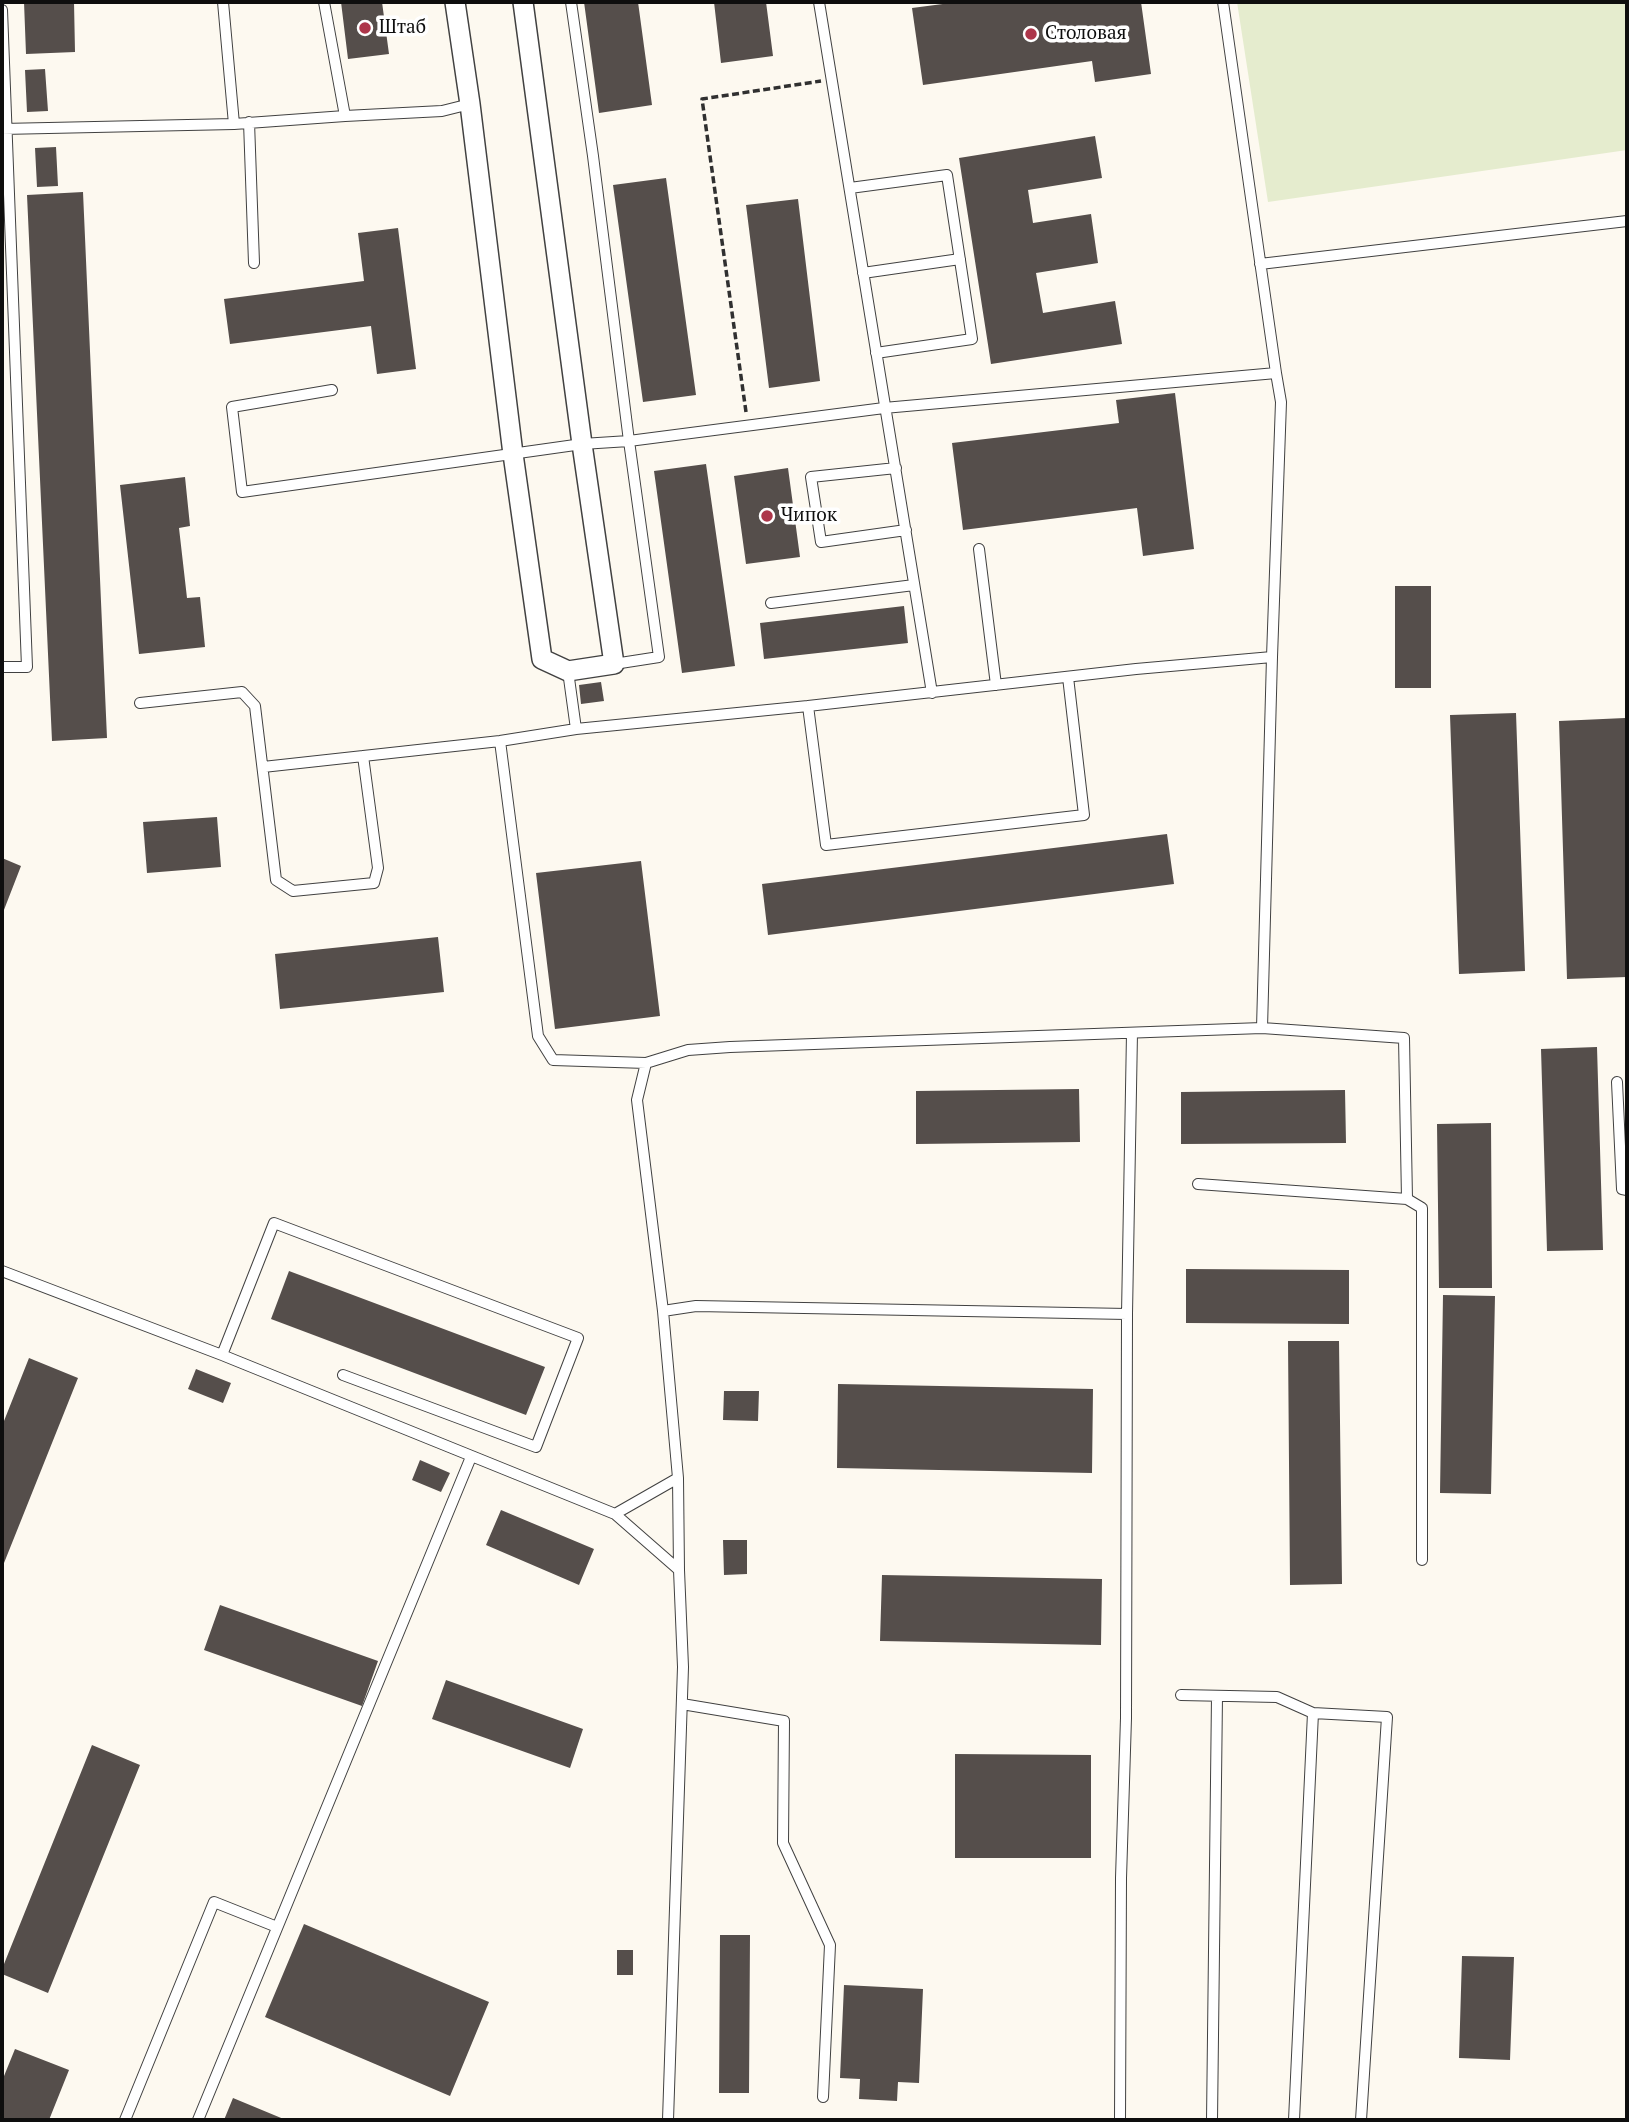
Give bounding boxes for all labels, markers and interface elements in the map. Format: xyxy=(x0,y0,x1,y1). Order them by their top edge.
place label: Штаб xyxy=(379,17,426,39)
marker: Штаб xyxy=(357,20,373,36)
place label: Столовая xyxy=(1045,23,1127,45)
marker: Столовая xyxy=(1023,26,1039,42)
place label: Чипок xyxy=(781,505,837,527)
marker: Чипок xyxy=(759,508,775,524)

